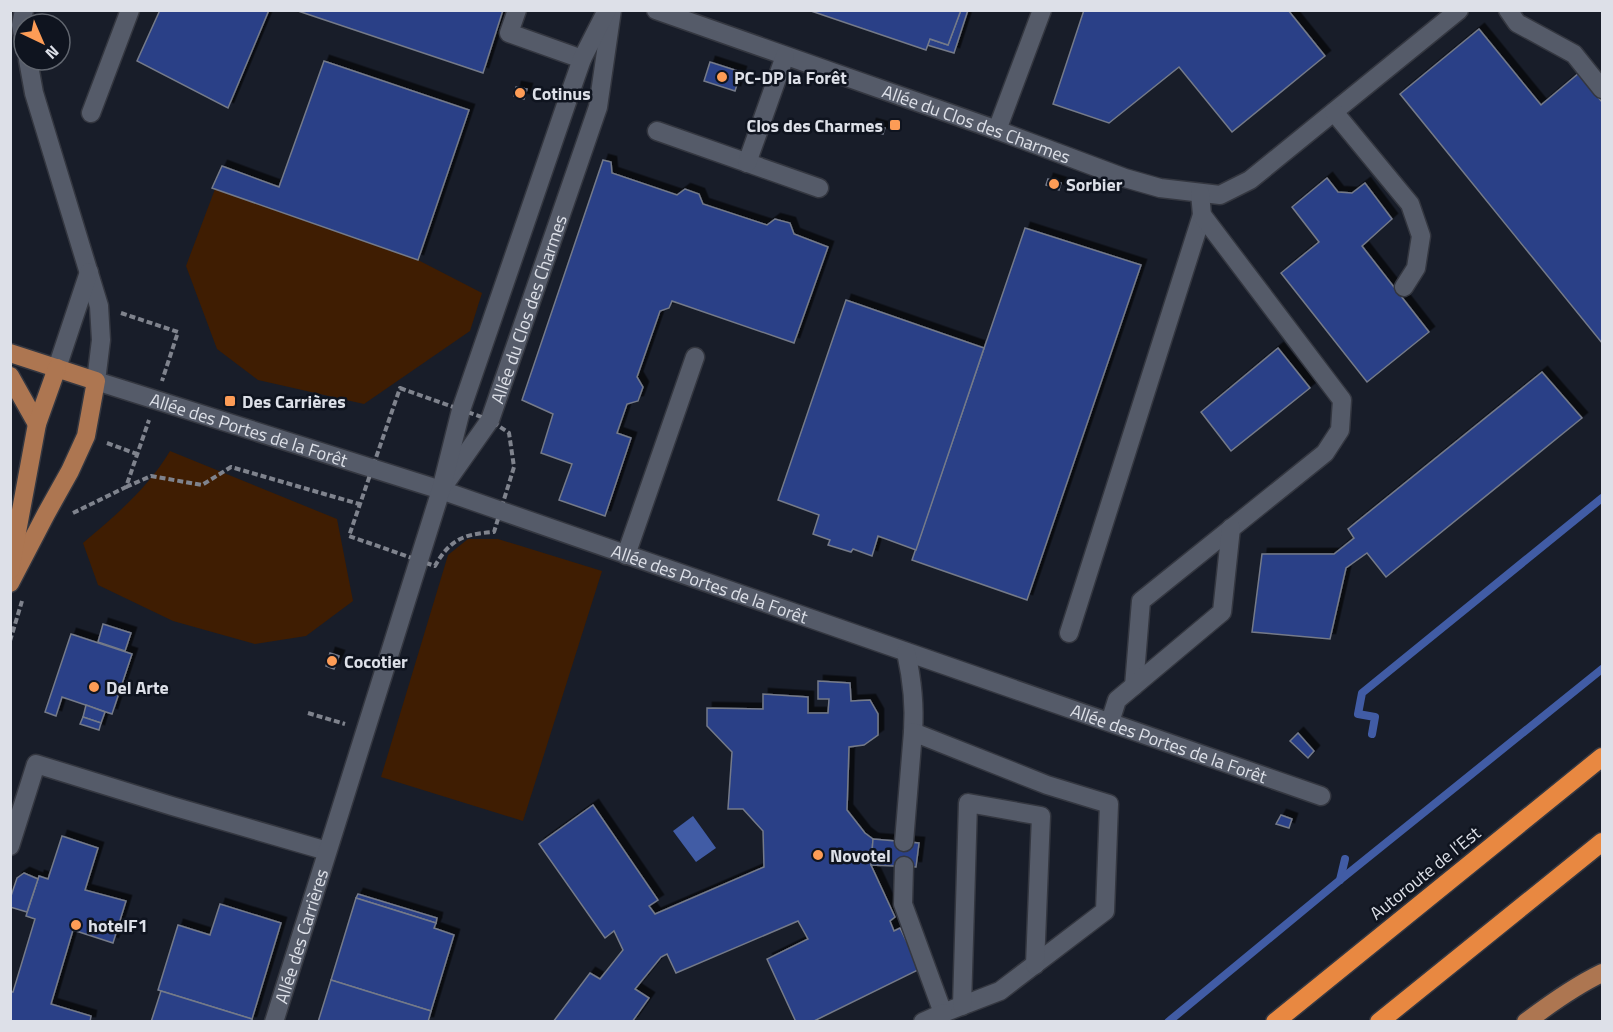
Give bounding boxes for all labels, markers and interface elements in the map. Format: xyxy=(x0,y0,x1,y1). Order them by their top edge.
north arrow xyxy=(12,12,72,72)
text: N xyxy=(40,40,65,65)
place label: PC-DP la Forêt xyxy=(734,64,847,91)
marker: PC-DP la Forêt xyxy=(715,70,729,84)
street label: Allée du Clos des Charmes xyxy=(879,77,1074,170)
place label: Cotinus xyxy=(532,80,591,107)
marker: Cotinus xyxy=(513,86,527,100)
place label: Clos des Charmes xyxy=(746,112,883,139)
marker: Clos des Charmes xyxy=(888,118,902,132)
place label: Sorbier xyxy=(1066,171,1123,198)
marker: Sorbier xyxy=(1047,177,1061,191)
street label: Allée du Clos des Charmes xyxy=(483,211,573,407)
street label: Allée des Portes de la Forêt xyxy=(147,385,352,473)
place label: Des Carrières xyxy=(242,388,346,415)
marker: Des Carrières xyxy=(223,394,237,408)
street label: Allée des Portes de la Forêt xyxy=(608,537,812,630)
place label: Cocotier xyxy=(344,648,408,675)
marker: Cocotier xyxy=(325,654,339,668)
place label: Del Arte xyxy=(106,674,169,701)
marker: Del Arte xyxy=(87,680,101,694)
street label: Allée des Portes de la Forêt xyxy=(1067,696,1271,790)
street label: Autoroute de l’Est xyxy=(1364,819,1487,926)
place label: Novotel xyxy=(830,842,891,869)
marker: Novotel xyxy=(811,848,825,862)
street label: Allée des Carrières xyxy=(267,865,335,1007)
place label: hotelF1 xyxy=(88,912,148,939)
marker: hotelF1 xyxy=(69,918,83,932)

